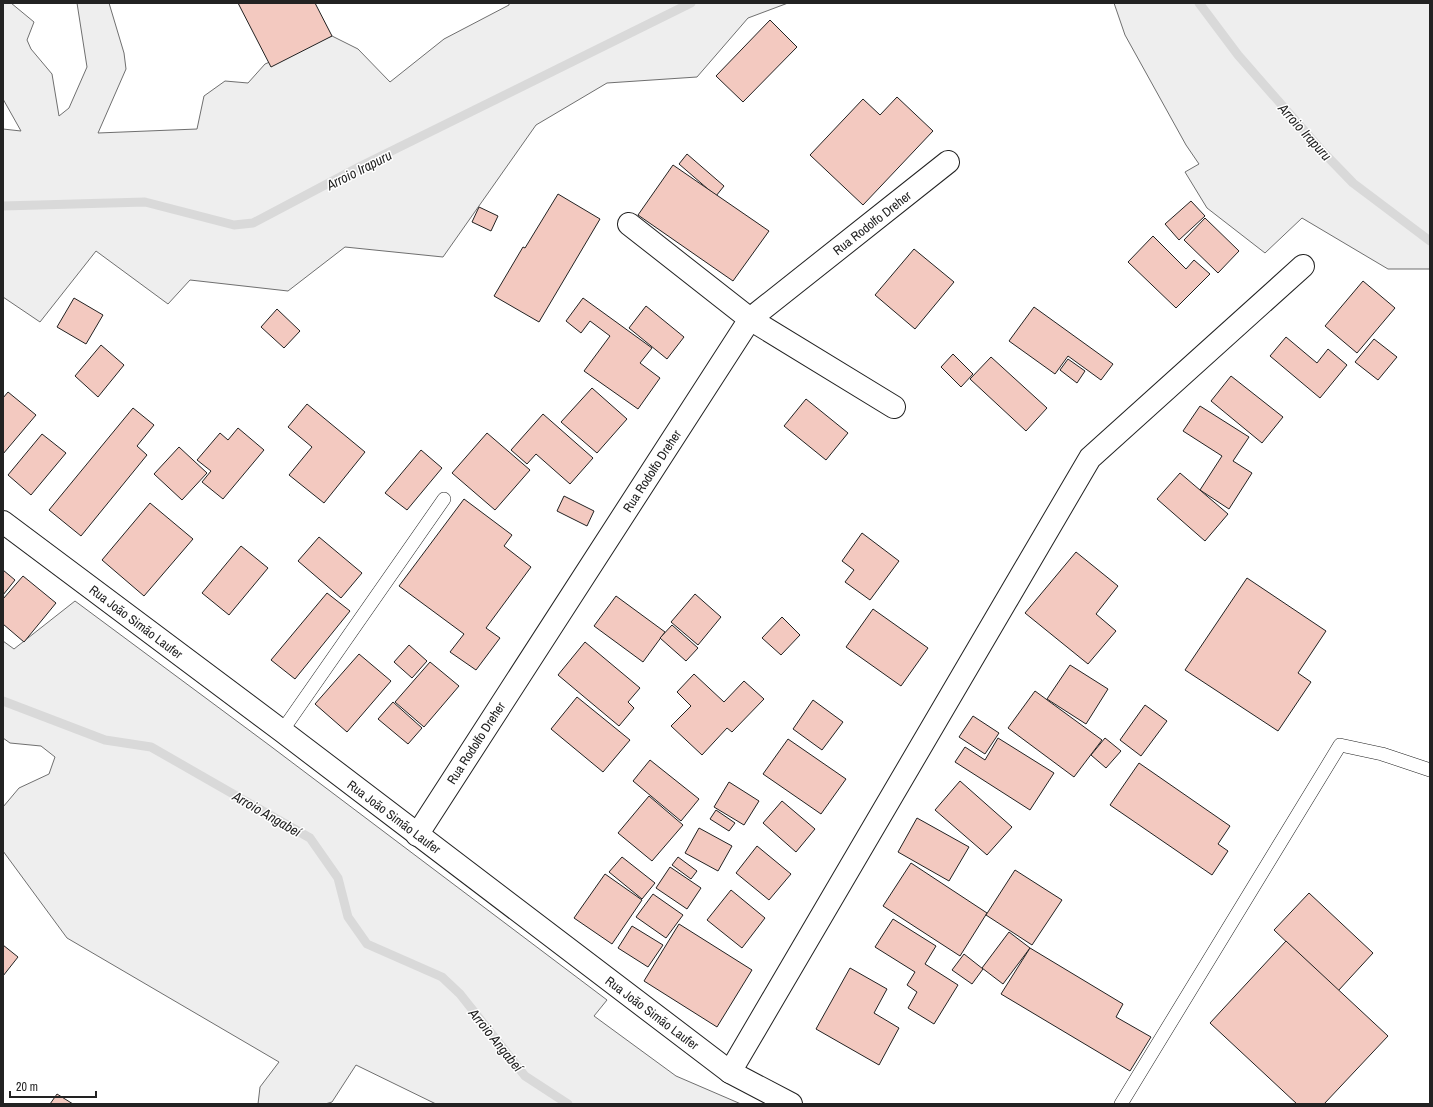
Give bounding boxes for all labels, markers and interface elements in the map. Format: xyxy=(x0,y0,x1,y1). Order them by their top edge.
water label: Arroio Irapuru xyxy=(1274,99,1336,165)
water label: Arroio Irapuru xyxy=(322,146,395,195)
street label: Rua Rodolfo Dreher xyxy=(829,187,915,259)
street label: Rua Rodolfo Dreher xyxy=(619,426,685,515)
street label: Rua João Simão Laufer xyxy=(86,581,186,663)
street label: Rua Rodolfo Dreher xyxy=(443,698,509,787)
street label: Rua João Simão Laufer xyxy=(344,776,444,858)
water label: Arroio Angabeí xyxy=(229,787,306,842)
street label: Rua João Simão Laufer xyxy=(602,972,702,1054)
water label: Arroio Angabeí xyxy=(464,1004,528,1077)
scale bar xyxy=(10,1073,96,1099)
text: 20 m xyxy=(16,1079,38,1095)

